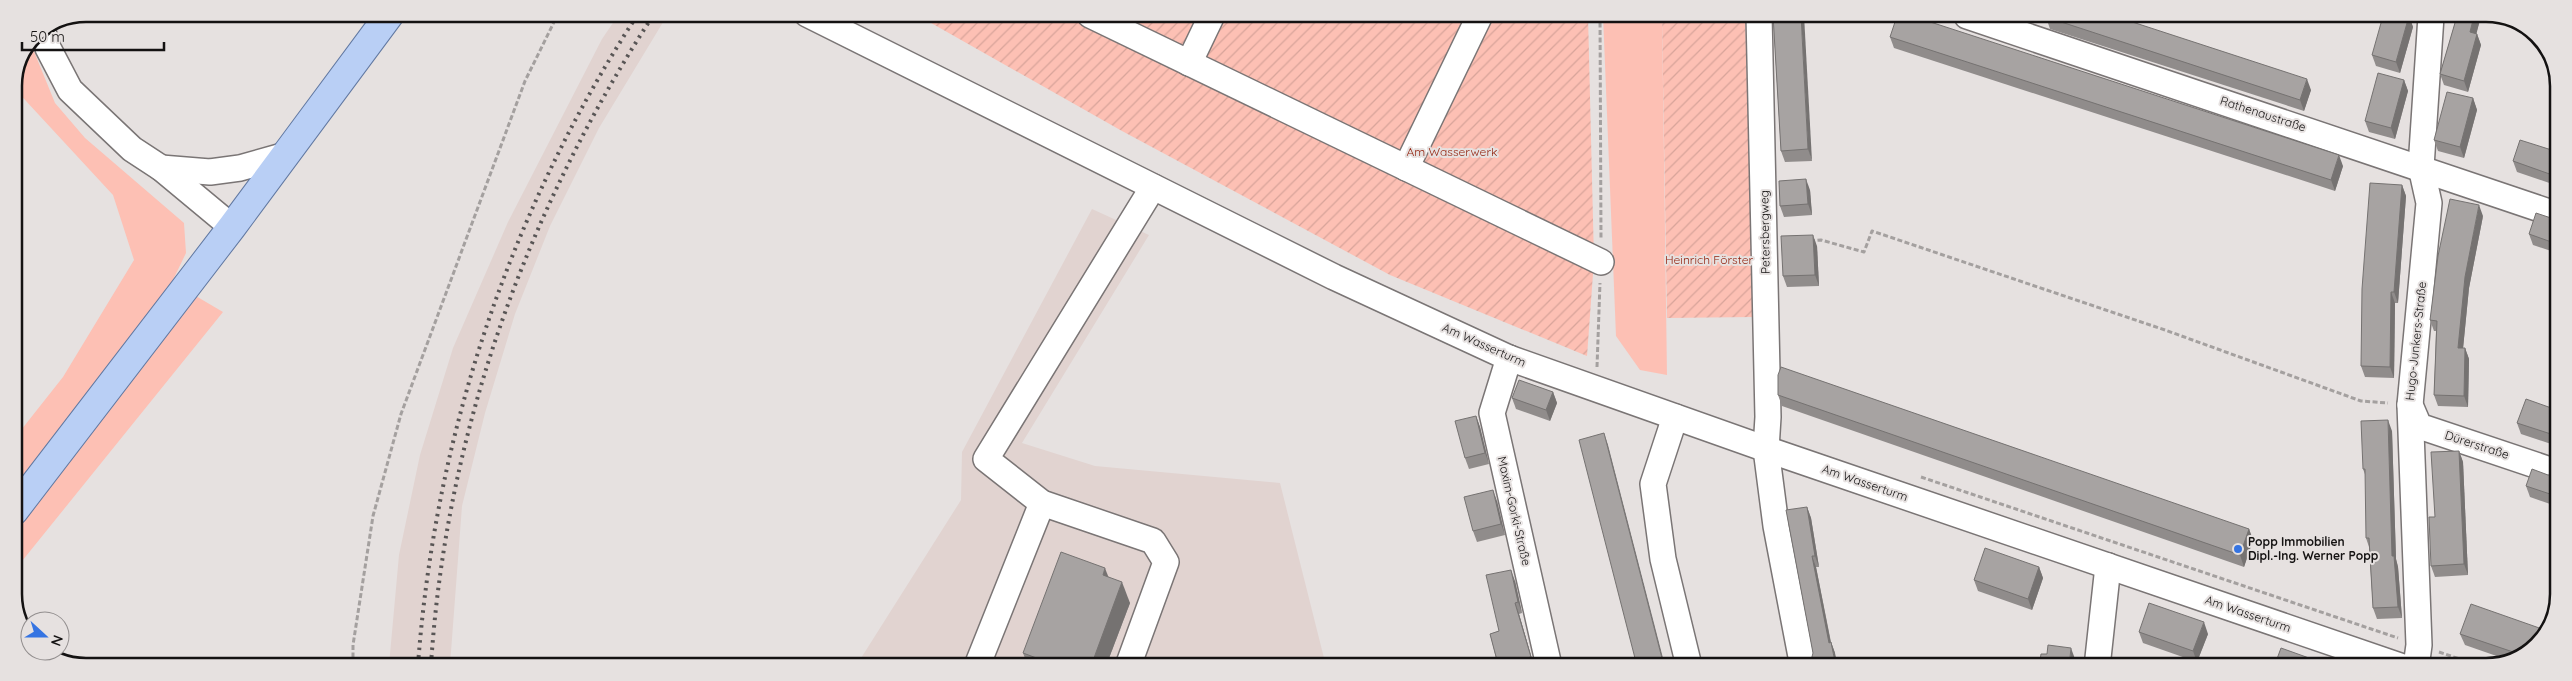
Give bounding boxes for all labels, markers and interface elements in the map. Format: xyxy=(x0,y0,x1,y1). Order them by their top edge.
scale bar xyxy=(22,20,165,52)
text: 50 m xyxy=(30,27,65,46)
street label: Rathenaustraße xyxy=(2218,93,2308,135)
park label: Am Wasserwerk xyxy=(1407,144,1497,159)
street label: Petersbergweg xyxy=(1756,190,1773,274)
park label: Heinrich Förster xyxy=(1665,252,1753,267)
street label: Hugo-Junkers-Straße xyxy=(2402,280,2429,401)
street label: Am Wasserturm xyxy=(1440,319,1528,370)
street label: Dürerstraße xyxy=(2443,427,2511,462)
street label: Maxim-Gorki-Straße xyxy=(1495,455,1534,567)
street label: Am Wasserturm xyxy=(1820,461,1910,504)
place label: Popp Immobilien Dipl.-Ing. Werner Popp xyxy=(2248,534,2379,563)
marker: Popp Immobilien Dipl.-Ing. Werner Popp xyxy=(2232,543,2244,555)
street label: Am Wasserturm xyxy=(2203,592,2293,635)
north arrow xyxy=(20,611,70,661)
text: N xyxy=(47,633,67,649)

